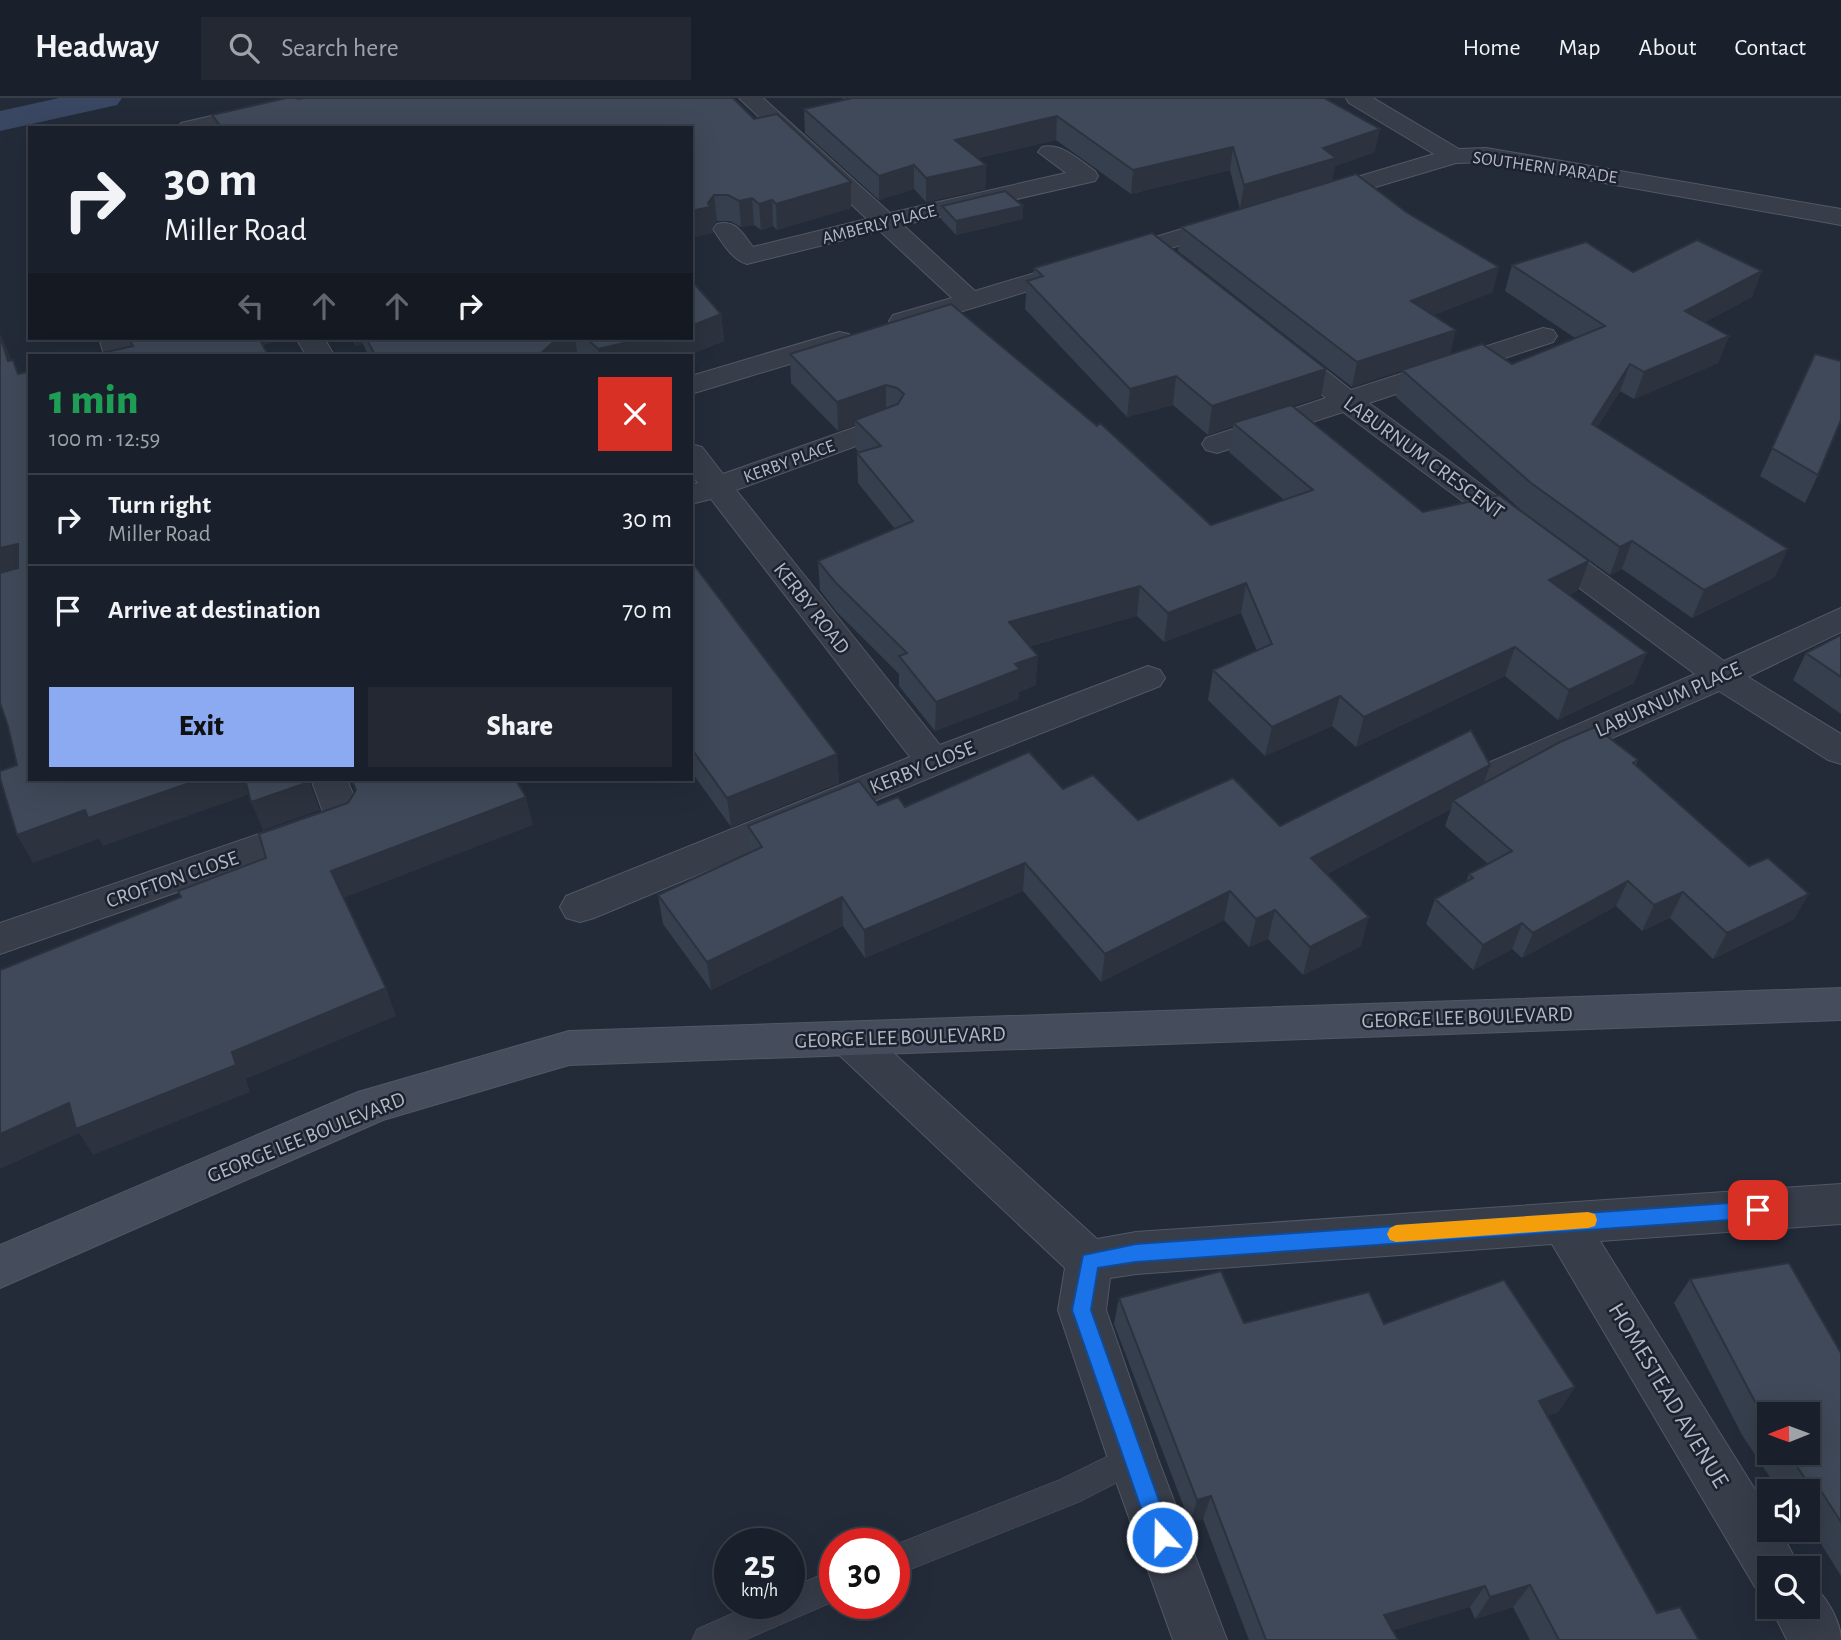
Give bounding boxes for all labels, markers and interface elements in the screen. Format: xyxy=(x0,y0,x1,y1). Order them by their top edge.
search box xyxy=(201,17,691,80)
icon: search xyxy=(225,29,263,67)
text: Headway xyxy=(35,31,159,64)
text: Search here xyxy=(281,35,399,61)
text: Home xyxy=(1463,36,1521,60)
text: Map xyxy=(1559,36,1601,60)
text: About xyxy=(1639,36,1696,60)
text: Contact xyxy=(1734,36,1806,60)
street label: SOUTHERN PARADE xyxy=(1471,149,1619,187)
icon: right xyxy=(49,154,140,245)
text: 30 m xyxy=(164,156,258,205)
street label: AMBERLY PLACE xyxy=(820,202,938,248)
text: Miller Road xyxy=(164,214,307,246)
icon: left xyxy=(232,287,270,325)
icon: ahead xyxy=(305,287,343,325)
icon: ahead xyxy=(378,287,416,325)
icon: right xyxy=(451,287,489,325)
button: close xyxy=(598,377,672,451)
text: 1 min xyxy=(49,379,138,421)
street label: LABURNUM CRESCENT xyxy=(1340,392,1508,522)
text: 100 m · 12:59 xyxy=(49,428,160,451)
street label: KERBY PLACE xyxy=(741,437,838,487)
text: Turn right xyxy=(108,492,211,518)
icon: right xyxy=(49,501,87,539)
text: 30 m xyxy=(622,506,672,532)
text: Miller Road xyxy=(108,523,211,546)
street label: KERBY ROAD xyxy=(770,559,854,658)
icon: arrive xyxy=(49,592,87,630)
text: Arrive at destination xyxy=(108,597,321,623)
text: 70 m xyxy=(622,597,672,623)
street label: LABURNUM PLACE xyxy=(1592,658,1744,741)
button: Exit xyxy=(49,687,354,767)
button: Share xyxy=(368,687,672,767)
street label: KERBY CLOSE xyxy=(867,737,978,798)
street label: CROFTON CLOSE xyxy=(103,847,241,912)
street label: GEORGE LEE BOULEVARD xyxy=(1361,1003,1573,1032)
street label: GEORGE LEE BOULEVARD xyxy=(794,1023,1006,1052)
street label: GEORGE LEE BOULEVARD xyxy=(204,1088,408,1187)
pin xyxy=(1728,1180,1788,1240)
icon: arrive xyxy=(1739,1191,1777,1229)
street label: HOMESTEAD AVENUE xyxy=(1604,1299,1733,1492)
north arrow xyxy=(1757,1402,1820,1465)
map controls xyxy=(1757,1402,1820,1619)
button: sound xyxy=(1757,1479,1820,1542)
position arrow xyxy=(1125,1500,1199,1574)
speed limit sign: 30 xyxy=(819,1528,910,1619)
text: 25 xyxy=(744,1547,775,1582)
button: search xyxy=(1757,1556,1820,1619)
text: km/h xyxy=(741,1582,778,1600)

